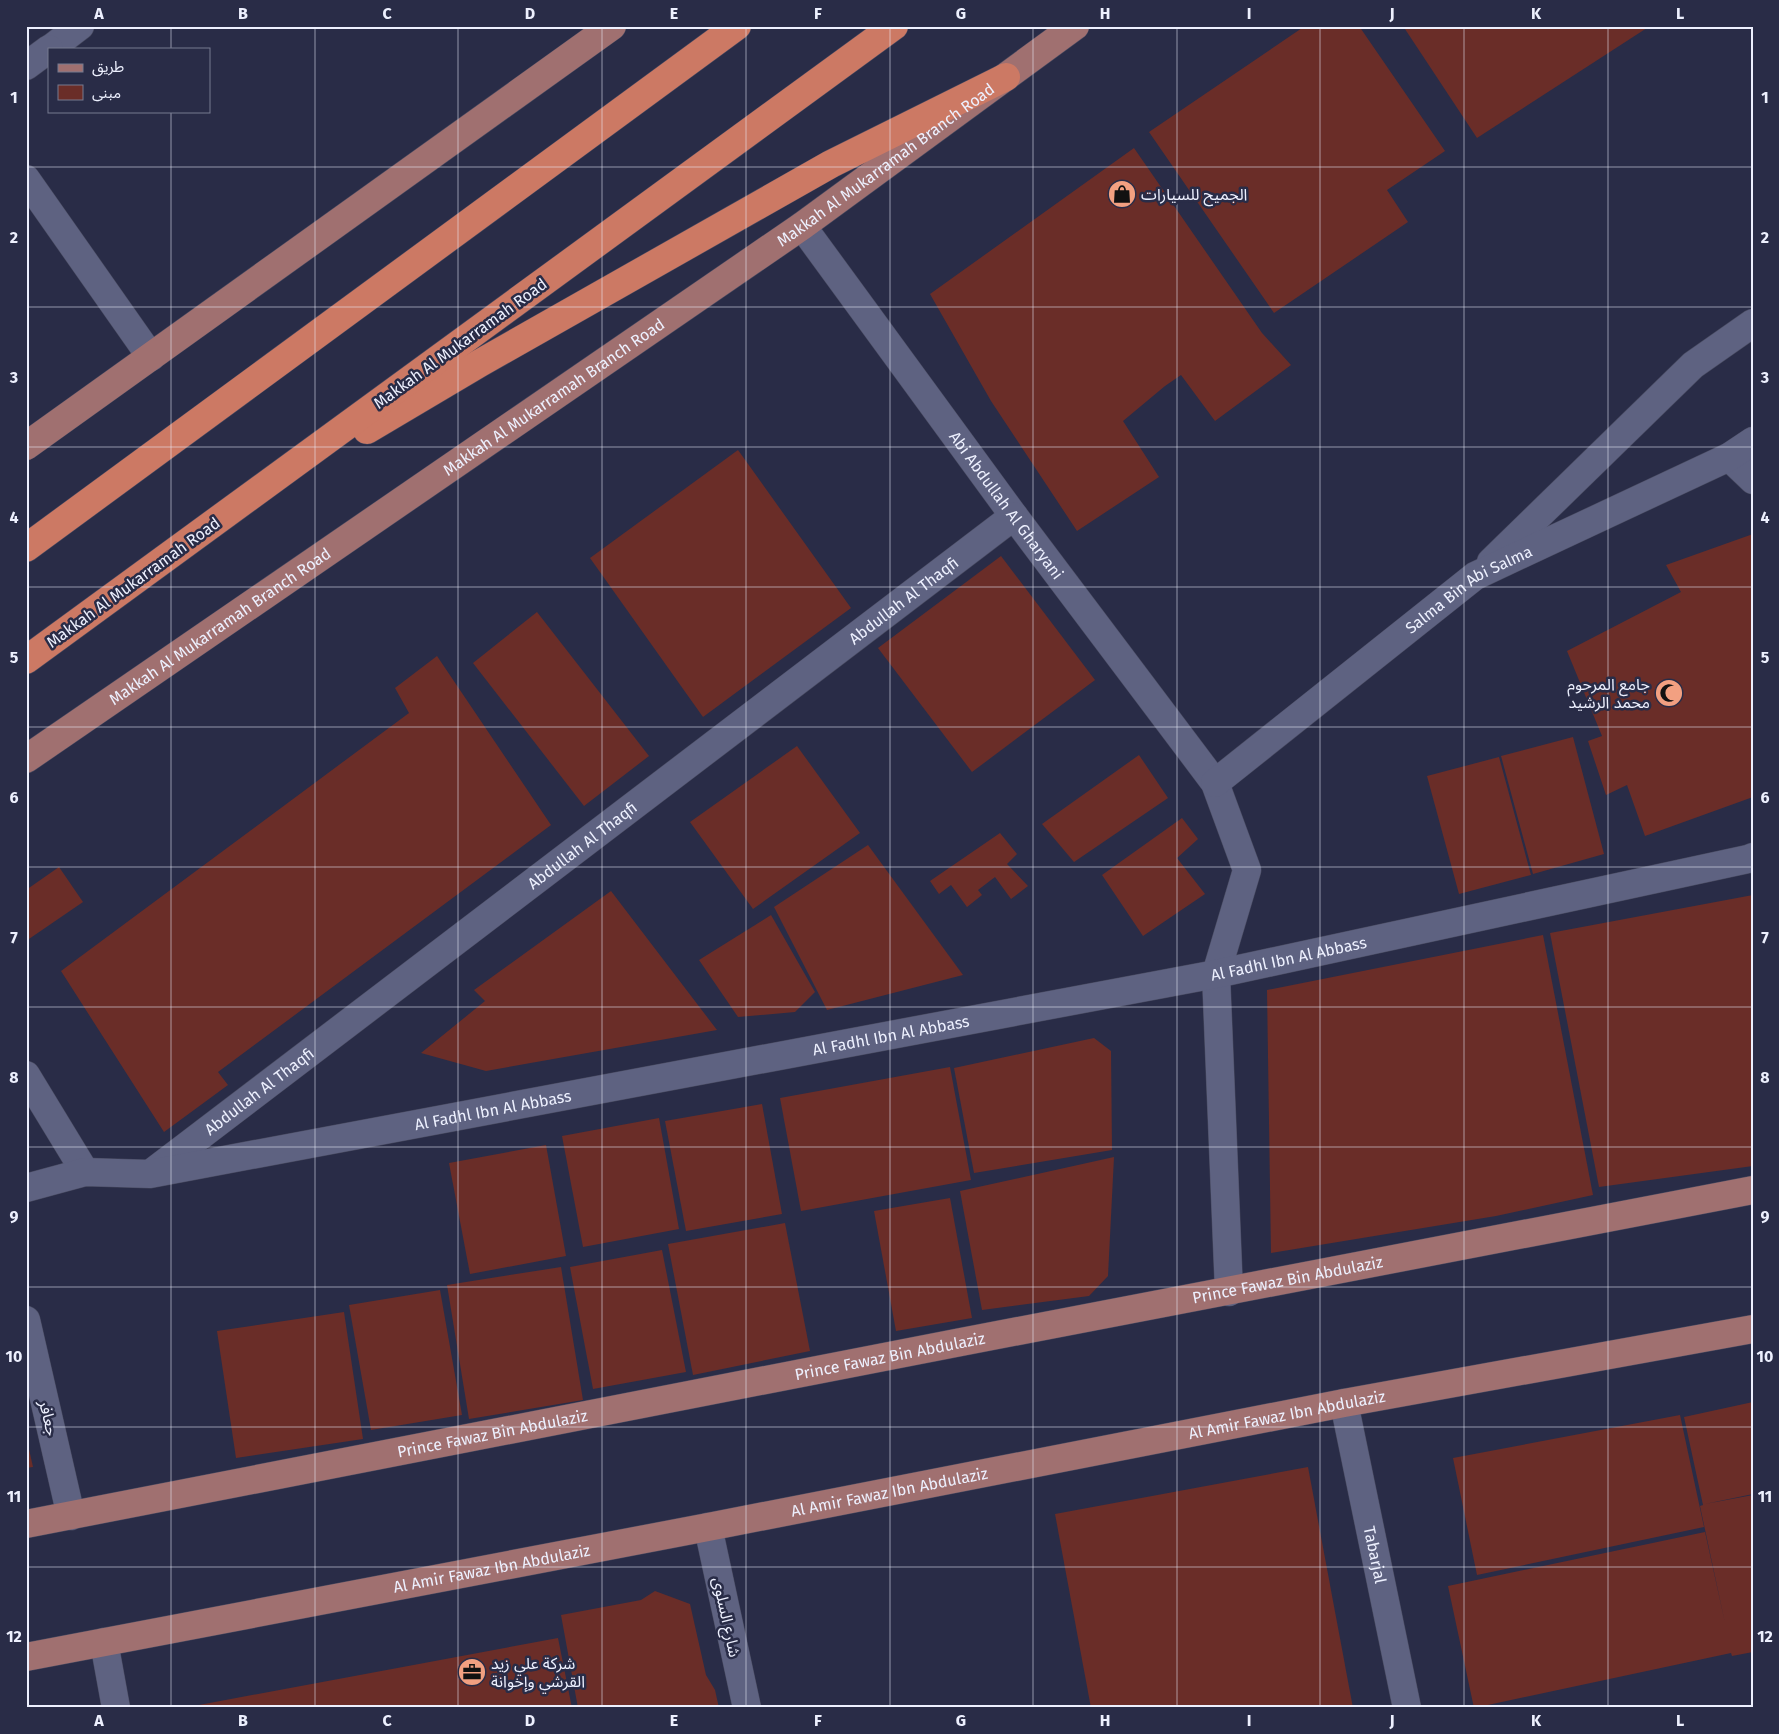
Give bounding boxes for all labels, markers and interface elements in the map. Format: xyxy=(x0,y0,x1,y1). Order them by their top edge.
text: A xyxy=(93,4,104,23)
text: B xyxy=(238,4,248,23)
text: C xyxy=(382,4,392,23)
text: D xyxy=(525,4,535,23)
text: E xyxy=(670,4,678,23)
text: F xyxy=(814,4,822,23)
text: G xyxy=(956,4,966,23)
text: H xyxy=(1100,4,1110,23)
text: I xyxy=(1247,4,1251,23)
text: J xyxy=(1388,4,1395,23)
text: K xyxy=(1531,4,1542,23)
text: L xyxy=(1676,4,1684,23)
legend xyxy=(48,48,210,112)
text: طريق xyxy=(92,58,124,77)
street label: Makkah Al Mukarramah Branch Road xyxy=(773,79,998,250)
text: مبنى xyxy=(92,84,121,102)
text: 1 xyxy=(10,88,18,107)
text: 1 xyxy=(1761,88,1769,107)
shop icon: الجميح للسيارات xyxy=(1107,179,1137,209)
place label: الجميح للسيارات xyxy=(1141,185,1247,207)
text: 2 xyxy=(10,228,18,247)
text: 2 xyxy=(1761,228,1769,247)
street label: Makkah Al Mukarramah Road xyxy=(370,274,551,413)
street label: Makkah Al Mukarramah Branch Road xyxy=(439,314,668,480)
text: 3 xyxy=(9,368,18,387)
text: 3 xyxy=(1760,368,1769,387)
street label: Abi Abdullah Al Gharyani xyxy=(945,428,1067,583)
text: 4 xyxy=(9,508,19,527)
text: 4 xyxy=(1760,508,1770,527)
street label: Makkah Al Mukarramah Road xyxy=(43,513,224,652)
street label: Salma Bin Abi Salma xyxy=(1402,542,1535,638)
street label: Makkah Al Mukarramah Branch Road xyxy=(106,544,334,709)
street label: Abdullah Al Thaqfi xyxy=(845,553,962,648)
text: 5 xyxy=(10,648,19,667)
text: 5 xyxy=(1761,648,1770,667)
place label: جامع المرحوم محمد الرشيد xyxy=(1567,675,1650,712)
mosque icon: جامع المرحوم محمد الرشيد xyxy=(1654,678,1684,708)
text: 6 xyxy=(9,788,19,807)
text: 6 xyxy=(1760,788,1770,807)
street label: Abdullah Al Thaqfi xyxy=(524,798,641,893)
text: 7 xyxy=(10,928,18,947)
text: 7 xyxy=(1761,928,1769,947)
street label: Al Fadhl Ibn Al Abbass xyxy=(1209,933,1368,985)
street label: Al Fadhl Ibn Al Abbass xyxy=(811,1011,971,1059)
street label: Abdullah Al Thaqfi xyxy=(201,1044,318,1139)
text: 8 xyxy=(9,1068,19,1087)
text: 8 xyxy=(1760,1068,1770,1087)
street label: Al Fadhl Ibn Al Abbass xyxy=(413,1086,573,1134)
text: 9 xyxy=(10,1207,19,1226)
text: 9 xyxy=(1761,1207,1770,1226)
street label: Prince Fawaz Bin Abdulaziz xyxy=(1191,1252,1384,1307)
street label: Prince Fawaz Bin Abdulaziz xyxy=(793,1329,987,1384)
text: 10 xyxy=(6,1347,22,1366)
text: 10 xyxy=(1757,1347,1773,1366)
street label: Al Amir Fawaz Ibn Abdulaziz xyxy=(1187,1387,1387,1443)
street label: جعافر xyxy=(35,1398,62,1438)
street label: Prince Fawaz Bin Abdulaziz xyxy=(396,1406,589,1462)
street label: Al Amir Fawaz Ibn Abdulaziz xyxy=(789,1464,989,1521)
text: 11 xyxy=(7,1487,21,1506)
text: 11 xyxy=(1758,1487,1772,1506)
street label: Tabarjal xyxy=(1360,1525,1390,1586)
street label: Al Amir Fawaz Ibn Abdulaziz xyxy=(392,1541,592,1597)
street label: شارع السلوى xyxy=(706,1575,744,1660)
text: 12 xyxy=(6,1627,22,1646)
text: 12 xyxy=(1757,1627,1773,1646)
place label: شركة علي زيد القرشي وإخوانة xyxy=(491,1654,585,1694)
office icon: شركة علي زيد القرشي وإخوانة xyxy=(457,1657,487,1687)
text: A xyxy=(93,1711,104,1730)
text: B xyxy=(238,1711,248,1730)
text: C xyxy=(382,1711,392,1730)
text: D xyxy=(525,1711,535,1730)
text: E xyxy=(670,1711,678,1730)
text: F xyxy=(814,1711,822,1730)
text: G xyxy=(956,1711,966,1730)
text: H xyxy=(1100,1711,1110,1730)
text: I xyxy=(1247,1711,1251,1730)
text: J xyxy=(1388,1711,1395,1730)
text: K xyxy=(1531,1711,1542,1730)
text: L xyxy=(1676,1711,1684,1730)

